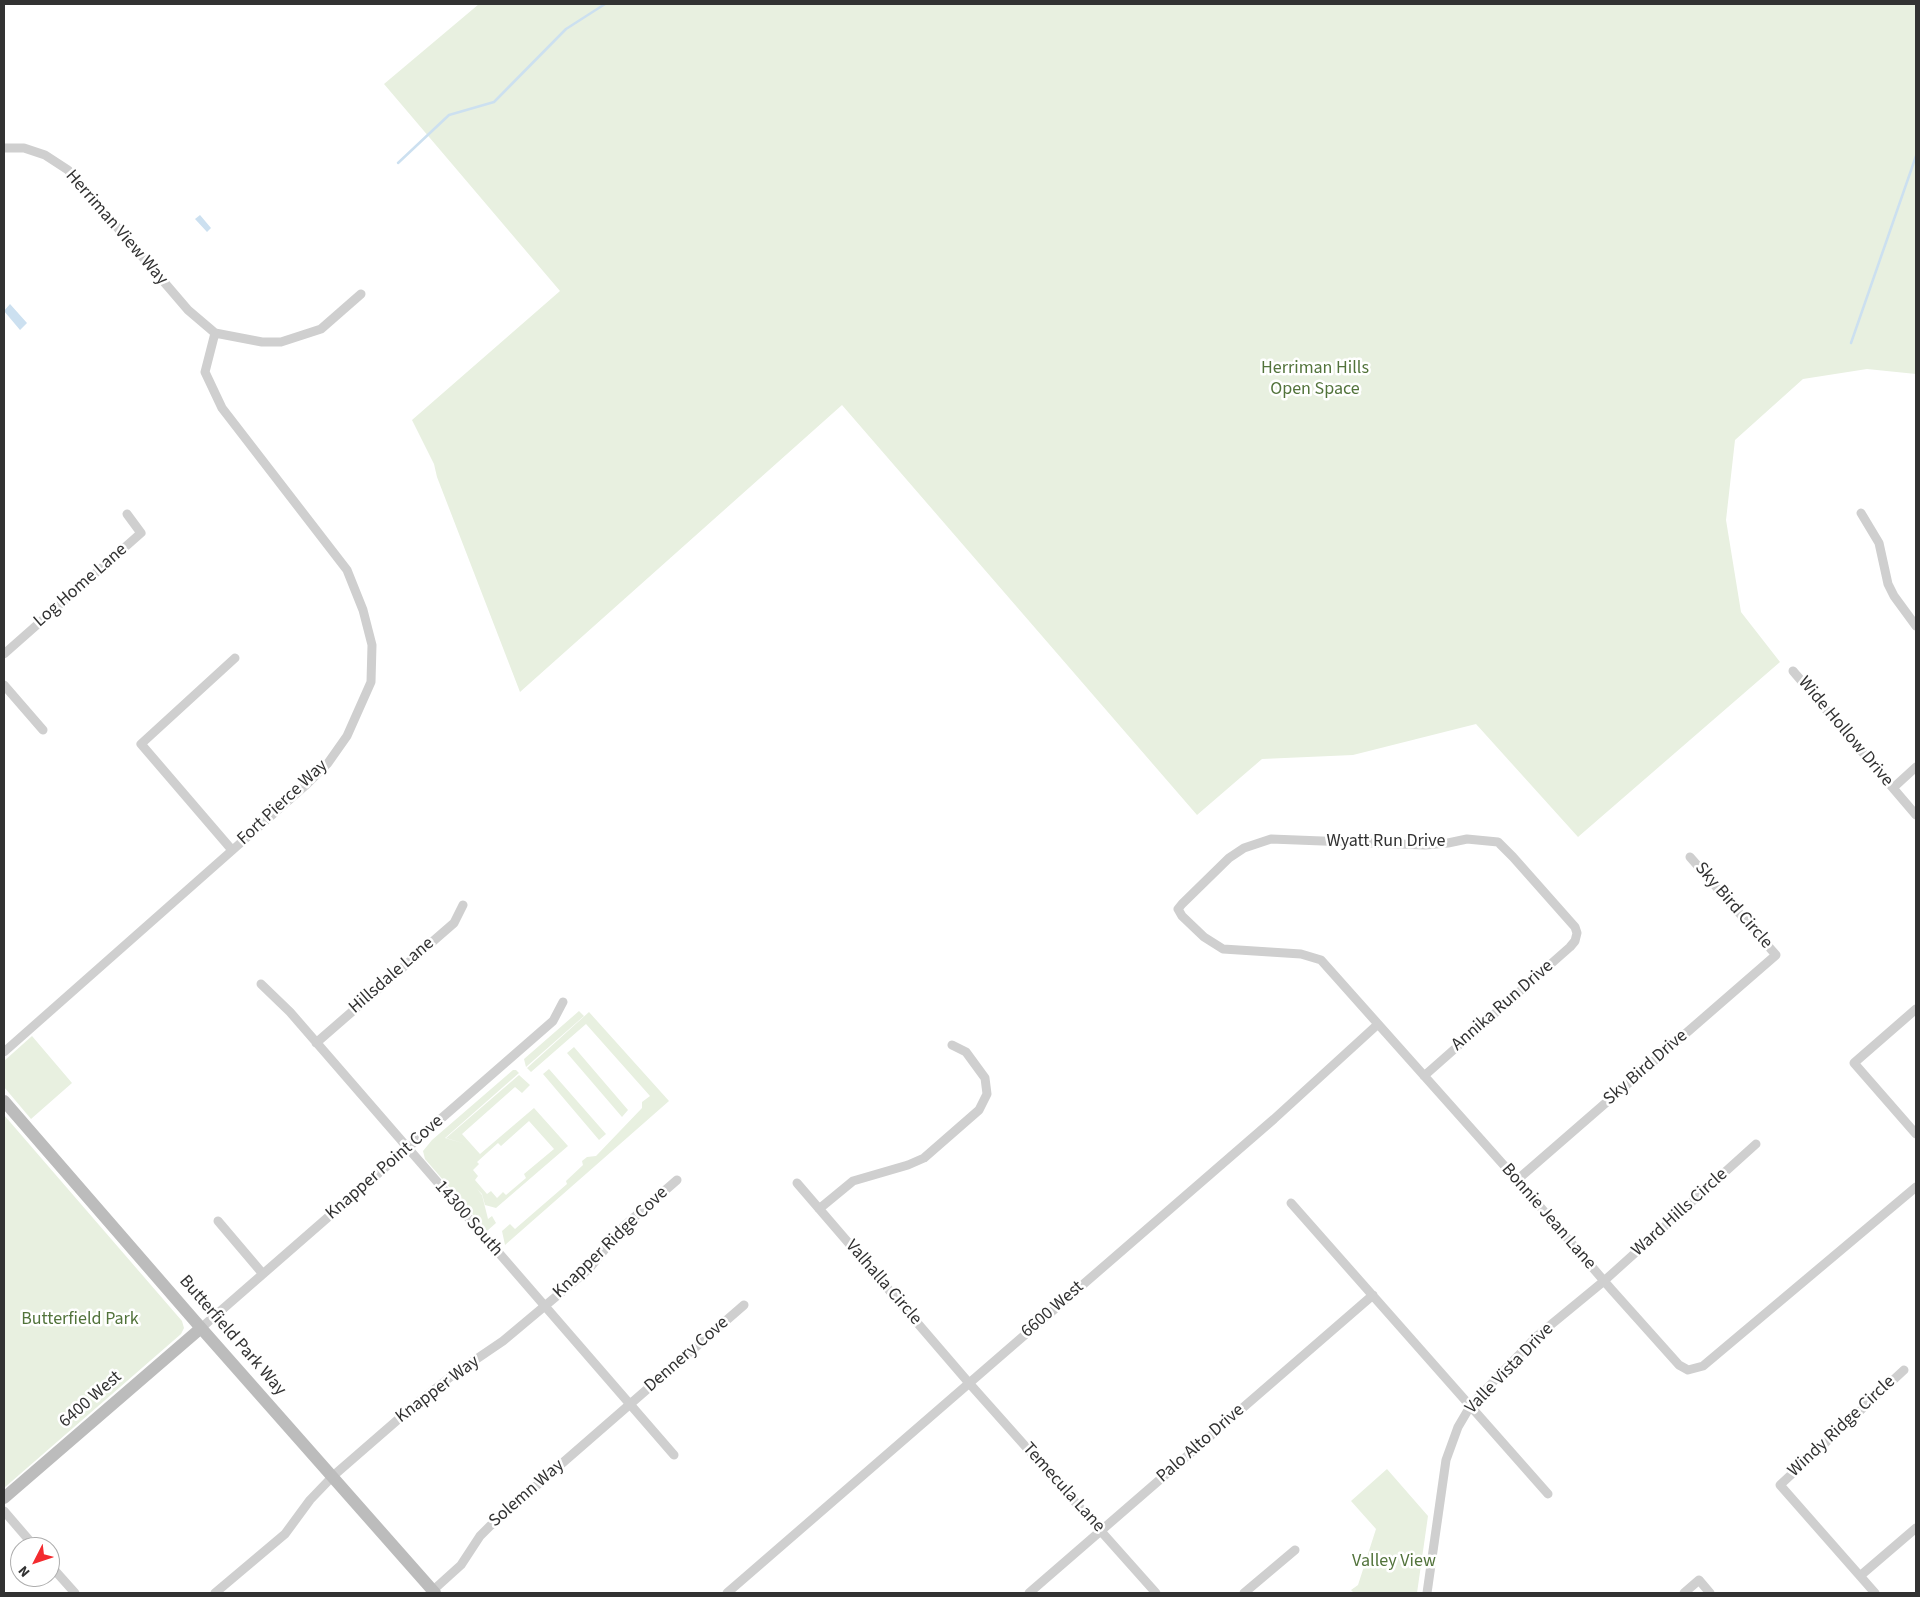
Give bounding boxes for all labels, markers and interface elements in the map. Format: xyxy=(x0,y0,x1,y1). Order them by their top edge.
street label: Herriman View Way xyxy=(60,166,172,290)
park label: Herriman Hills Open Space xyxy=(1261,358,1369,400)
street label: Log Home Lane xyxy=(30,540,132,632)
street label: Wide Hollow Drive xyxy=(1793,673,1897,791)
street label: Fort Pierce Way xyxy=(233,756,333,850)
street label: Wyatt Run Drive xyxy=(1327,831,1445,853)
street label: Sky Bird Circle xyxy=(1690,858,1776,954)
street label: Hillsdale Lane xyxy=(345,933,439,1019)
street label: Annika Run Drive xyxy=(1448,956,1558,1056)
street label: Sky Bird Drive xyxy=(1600,1026,1692,1110)
street label: Knapper Point Cove xyxy=(322,1111,448,1225)
street label: Bonnie Jean Lane xyxy=(1496,1160,1600,1274)
street label: Ward Hills Circle xyxy=(1628,1164,1732,1262)
street label: 14300 South xyxy=(429,1177,507,1261)
street label: Knapper Ridge Cove xyxy=(549,1183,673,1303)
street label: Valhalla Circle xyxy=(840,1236,926,1330)
street label: Butterfield Park Way xyxy=(174,1271,290,1401)
street label: 6600 West xyxy=(1017,1277,1089,1343)
park label: Butterfield Park xyxy=(21,1309,139,1331)
street label: Dennery Cove xyxy=(640,1313,734,1397)
street label: Valle Vista Drive xyxy=(1461,1319,1559,1419)
street label: Knapper Way xyxy=(392,1351,484,1429)
street label: 6400 West xyxy=(55,1367,127,1433)
street label: Windy Ridge Circle xyxy=(1784,1372,1900,1482)
street label: Palo Alto Drive xyxy=(1153,1400,1249,1488)
street label: Temecula Lane xyxy=(1017,1439,1109,1537)
street label: Solemn Way xyxy=(485,1455,569,1533)
north arrow xyxy=(10,1537,60,1587)
park label: Valley View xyxy=(1352,1551,1436,1573)
text: N xyxy=(14,1561,35,1581)

